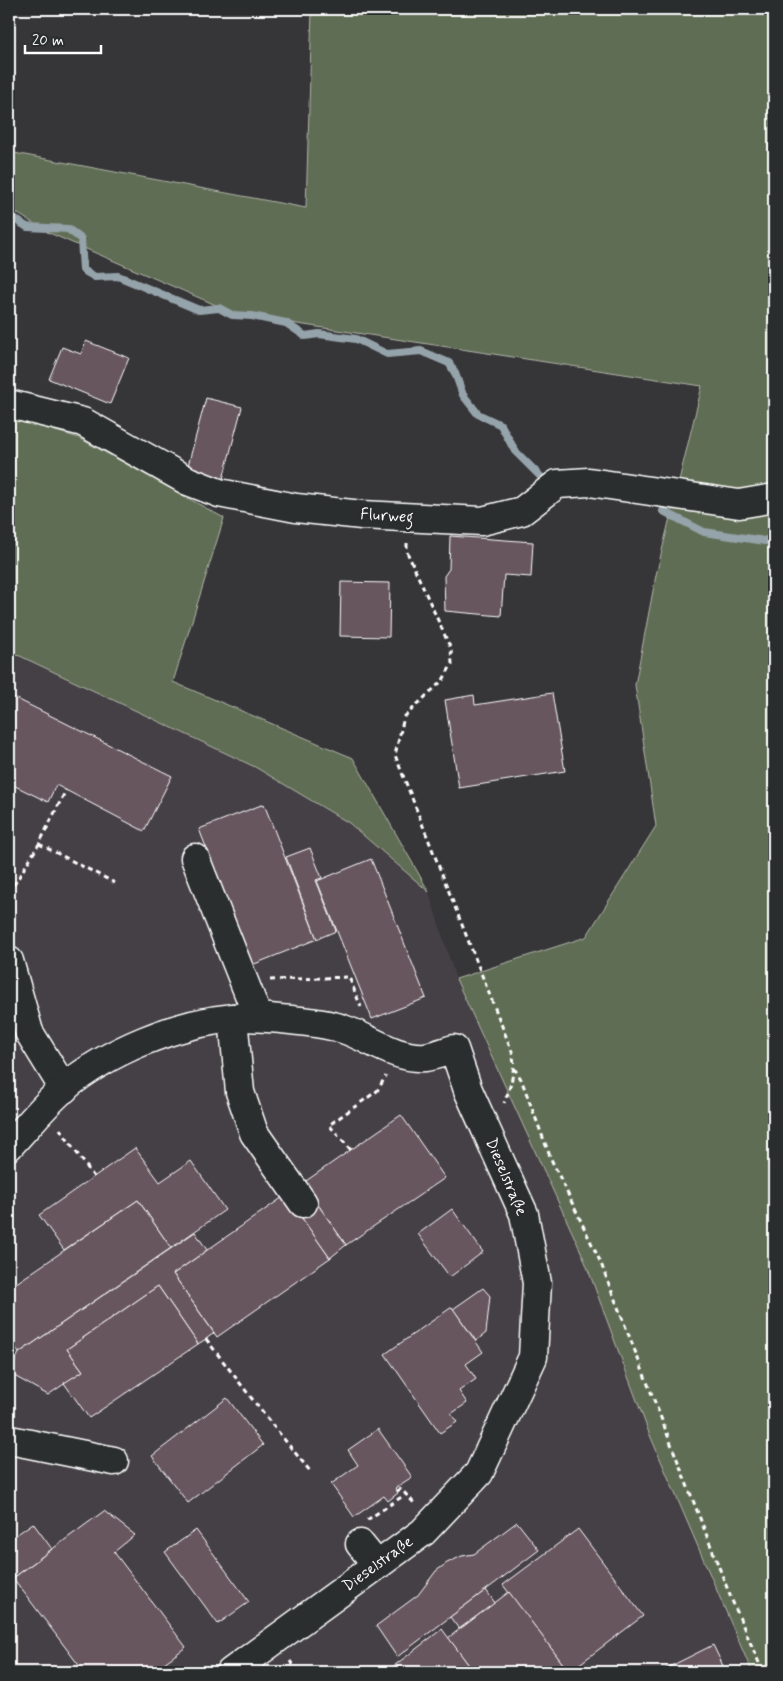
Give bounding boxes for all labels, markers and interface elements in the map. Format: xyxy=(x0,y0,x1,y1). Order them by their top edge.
scale bar xyxy=(25,22,101,54)
text: 20 m xyxy=(32,31,64,51)
street label: Flurweg xyxy=(360,504,414,529)
street label: Dieselstraße xyxy=(480,1135,532,1219)
street label: Dieselstraße xyxy=(338,1531,418,1597)

